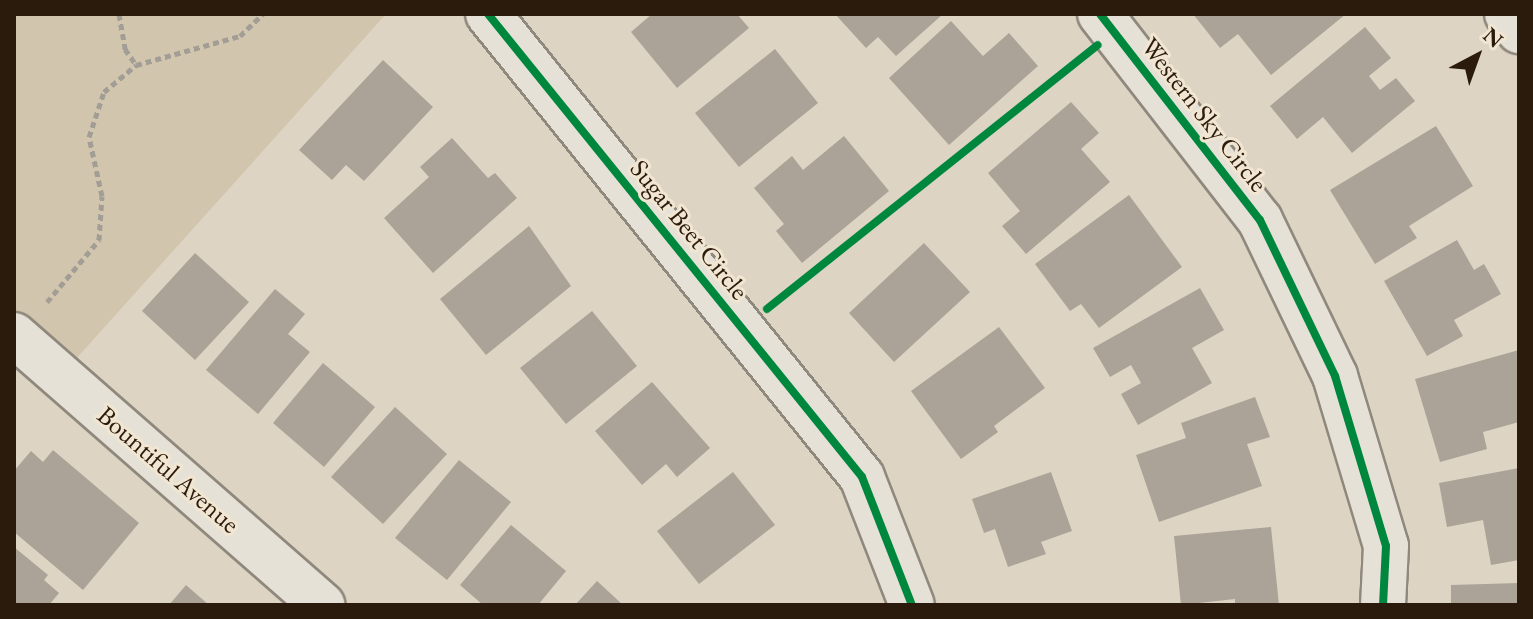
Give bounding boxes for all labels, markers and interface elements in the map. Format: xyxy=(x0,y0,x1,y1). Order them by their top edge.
north arrow xyxy=(1437,16,1517,96)
text: N xyxy=(1477,21,1509,54)
street label: Western Sky Circle xyxy=(1134,32,1274,198)
street label: Sugar Beet Circle xyxy=(623,154,755,306)
street label: Bountiful Avenue xyxy=(91,400,245,540)

